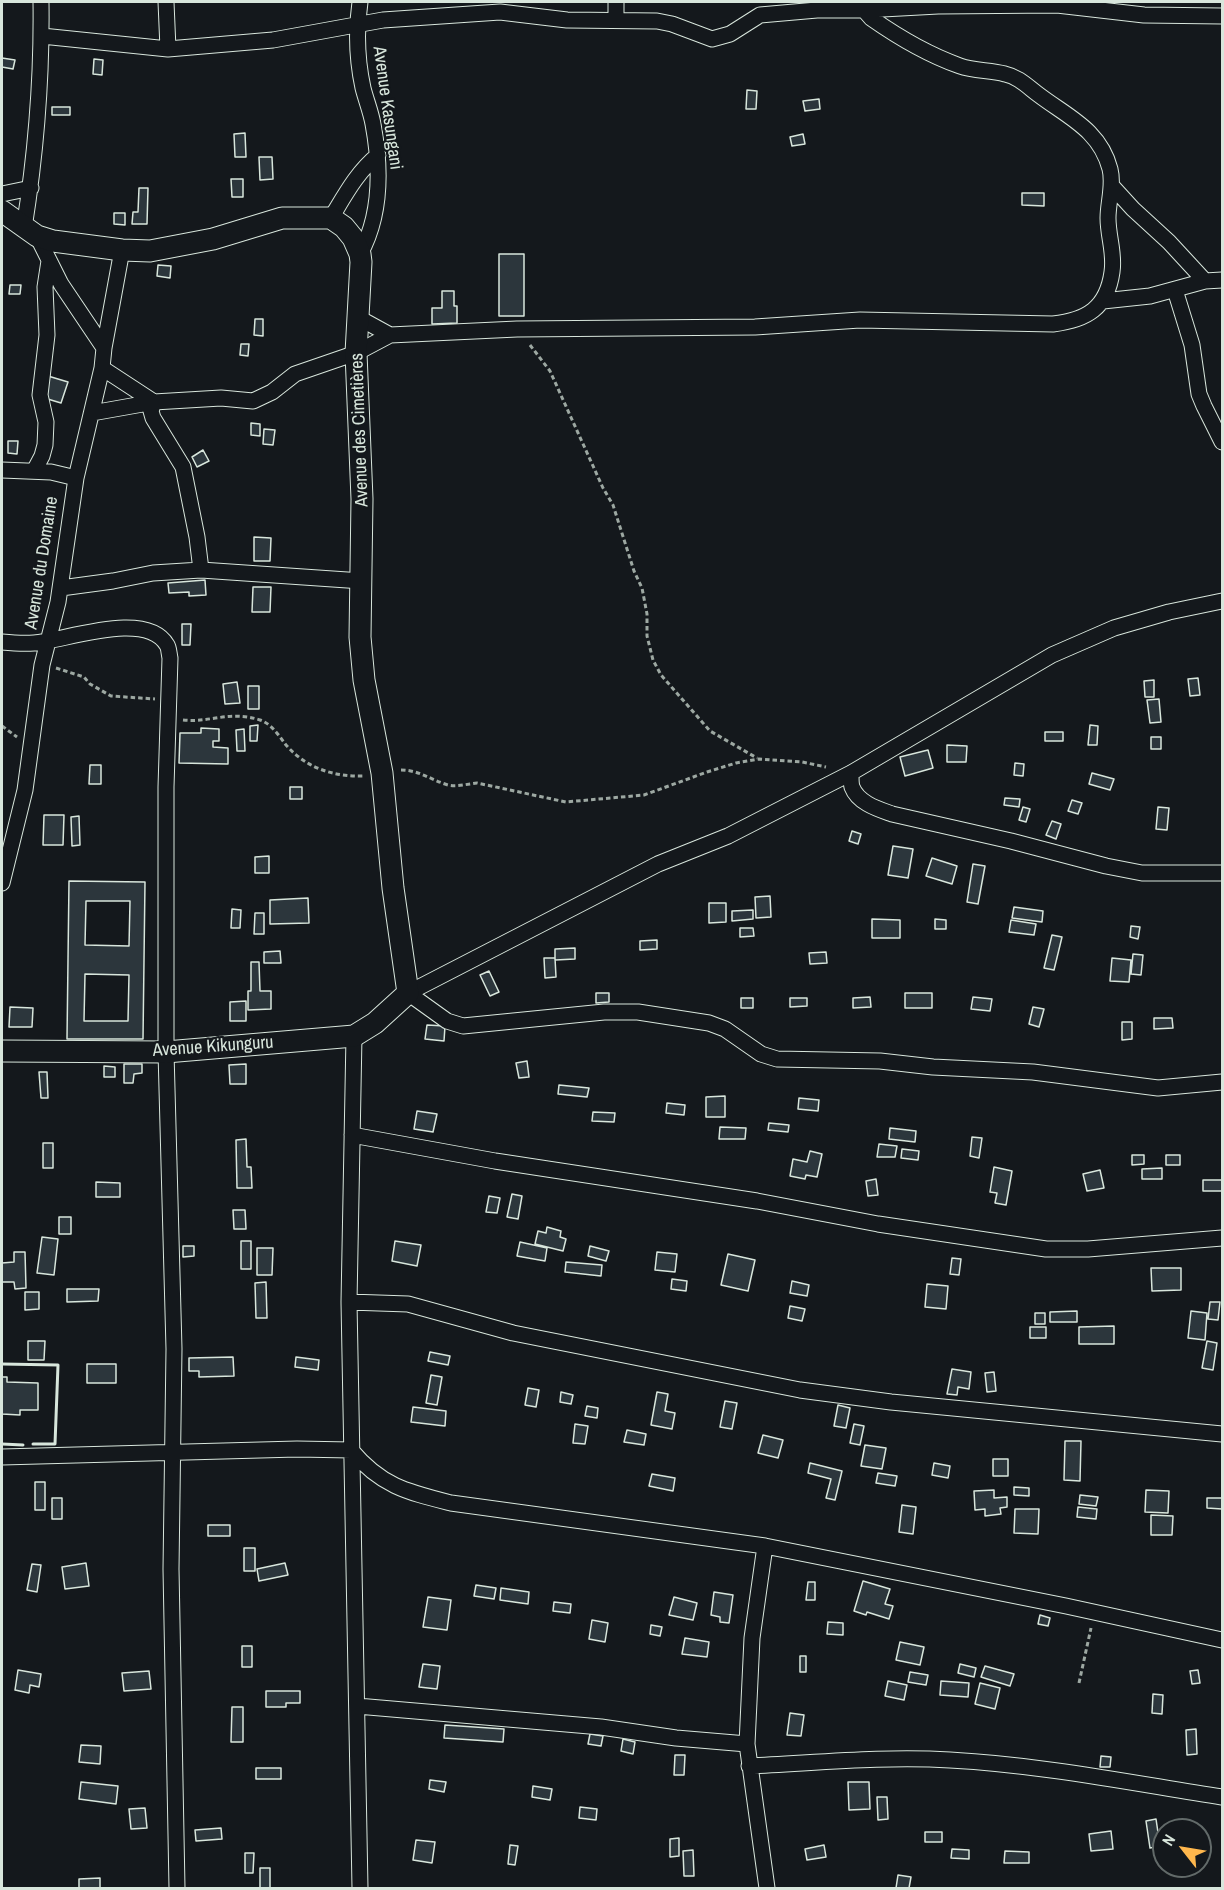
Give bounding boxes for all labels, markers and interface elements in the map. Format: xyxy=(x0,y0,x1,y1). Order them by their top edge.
street label: Avenue Kasungani xyxy=(368,45,406,171)
street label: Avenue des Cimetières xyxy=(347,353,373,507)
street label: Avenue du Domaine xyxy=(21,495,63,631)
street label: Avenue Kikunguru xyxy=(152,1032,274,1062)
north arrow xyxy=(1152,1818,1212,1878)
text: N xyxy=(1156,1830,1180,1849)

